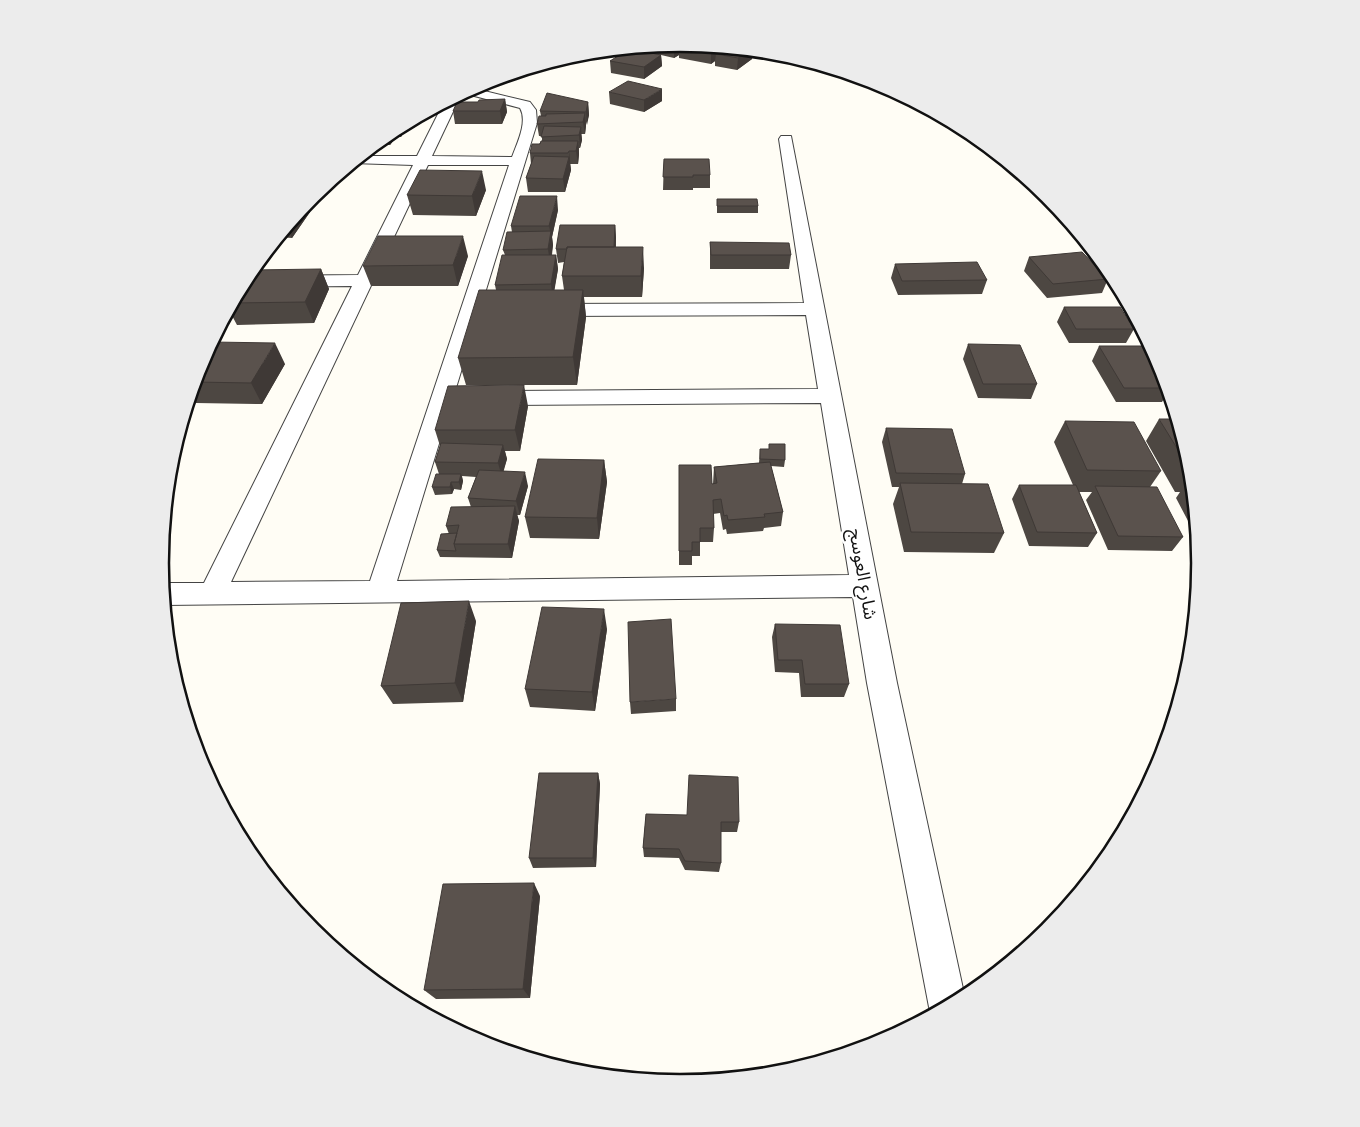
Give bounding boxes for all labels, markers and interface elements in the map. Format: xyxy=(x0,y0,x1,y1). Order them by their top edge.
street label: شارع العوسج xyxy=(841,526,884,622)

